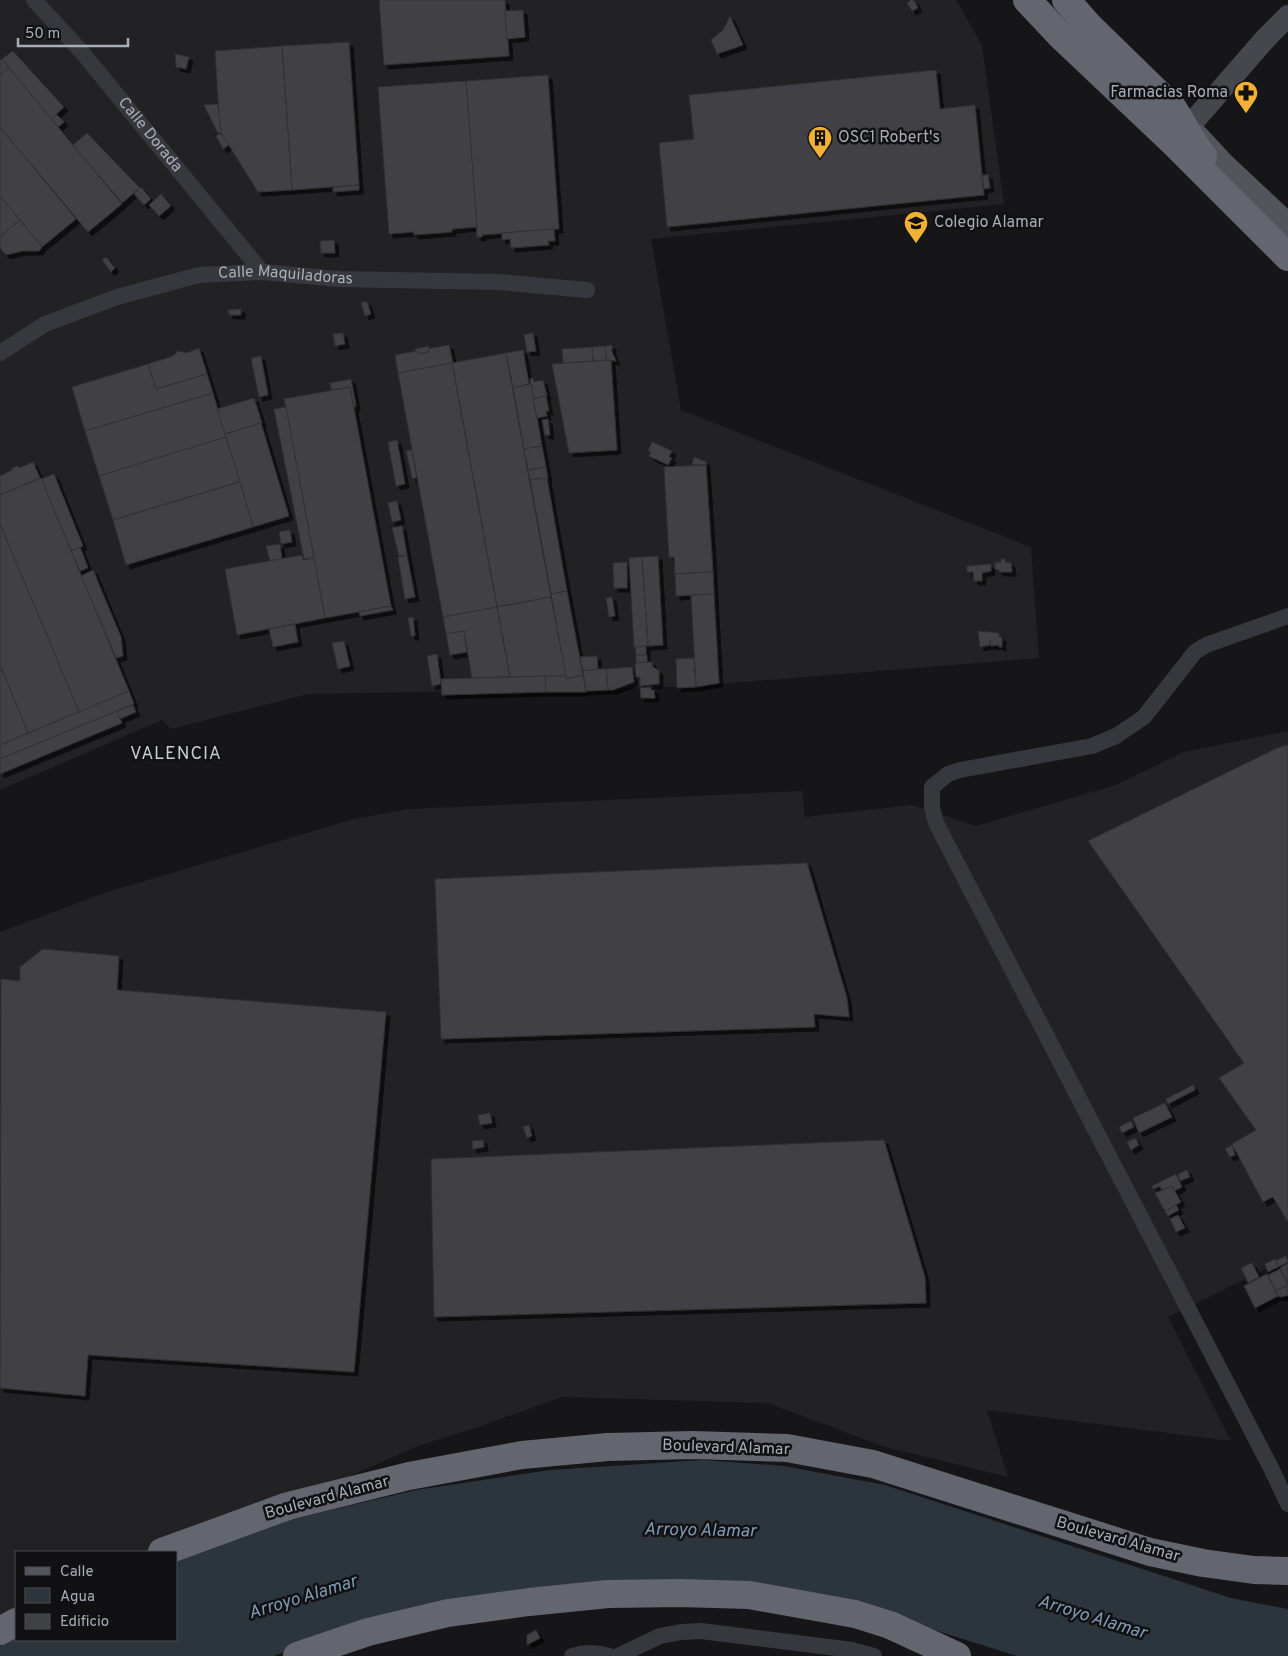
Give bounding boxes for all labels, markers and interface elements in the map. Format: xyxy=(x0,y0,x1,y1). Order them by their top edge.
scale bar xyxy=(18,15,128,47)
text: 50 m xyxy=(25,25,60,44)
pharmacy icon: Farmacias Roma xyxy=(1233,80,1259,114)
place label: Farmacias Roma xyxy=(1110,83,1228,103)
street label: Calle Dorada xyxy=(113,93,186,177)
building icon: OSC1 Robert's xyxy=(807,125,833,159)
place label: OSC1 Robert's xyxy=(838,128,940,148)
school or university icon: Colegio Alamar xyxy=(903,210,929,244)
place label: Colegio Alamar xyxy=(934,213,1044,233)
street label: Calle Maquiladoras xyxy=(218,262,353,289)
district label: VALENCIA xyxy=(130,743,222,766)
street label: Boulevard Alamar xyxy=(662,1436,790,1460)
street label: Boulevard Alamar xyxy=(263,1472,391,1524)
street label: Boulevard Alamar xyxy=(1054,1513,1182,1567)
water label: Arroyo Alamar xyxy=(644,1519,759,1544)
legend xyxy=(15,1551,178,1641)
text: Calle xyxy=(60,1563,94,1582)
water label: Arroyo Alamar xyxy=(246,1570,362,1625)
text: Agua xyxy=(60,1588,95,1607)
water label: Arroyo Alamar xyxy=(1035,1591,1151,1646)
text: Edificio xyxy=(60,1613,109,1632)

